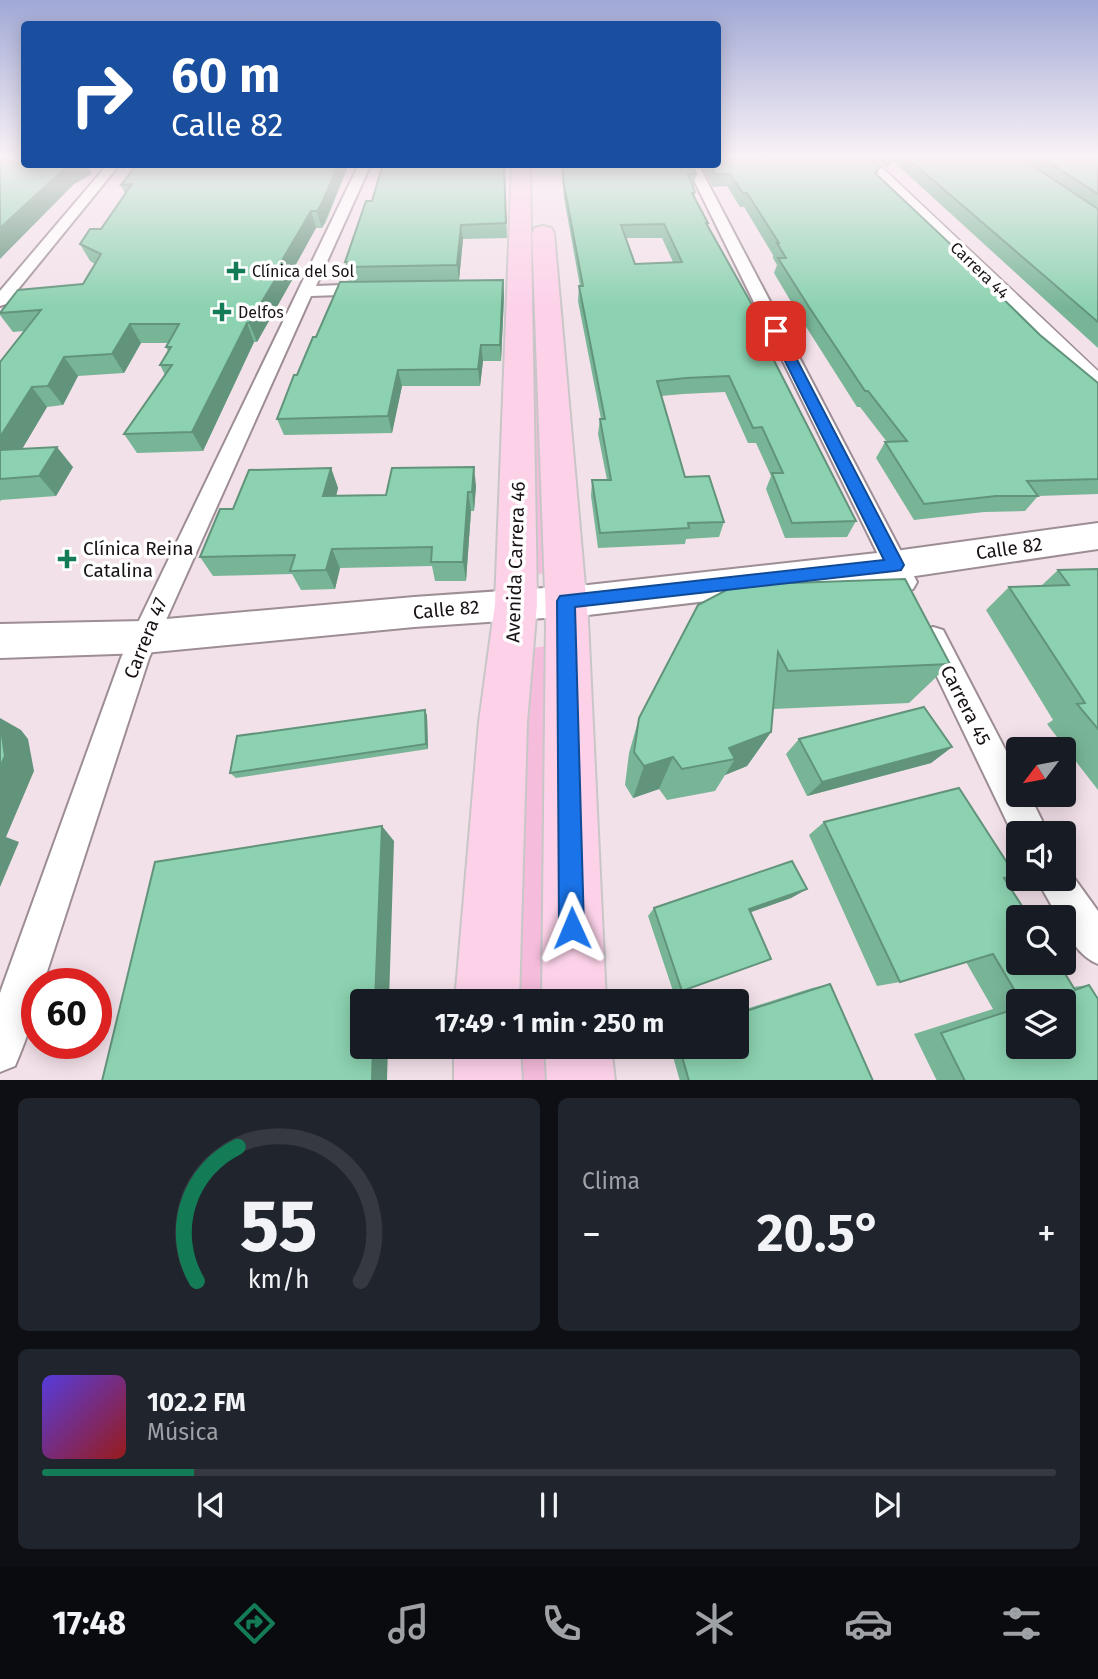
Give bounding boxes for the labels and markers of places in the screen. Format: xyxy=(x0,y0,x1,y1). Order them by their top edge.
marker: Clínica del Sol xyxy=(226,261,246,281)
place label: Clínica del Sol xyxy=(252,262,355,281)
pin xyxy=(746,301,806,361)
marker: Delfos xyxy=(212,302,232,322)
place label: Delfos xyxy=(238,303,284,322)
place label: Clínica Reina Catalina xyxy=(83,537,194,582)
marker: Clínica Reina Catalina xyxy=(57,549,77,569)

